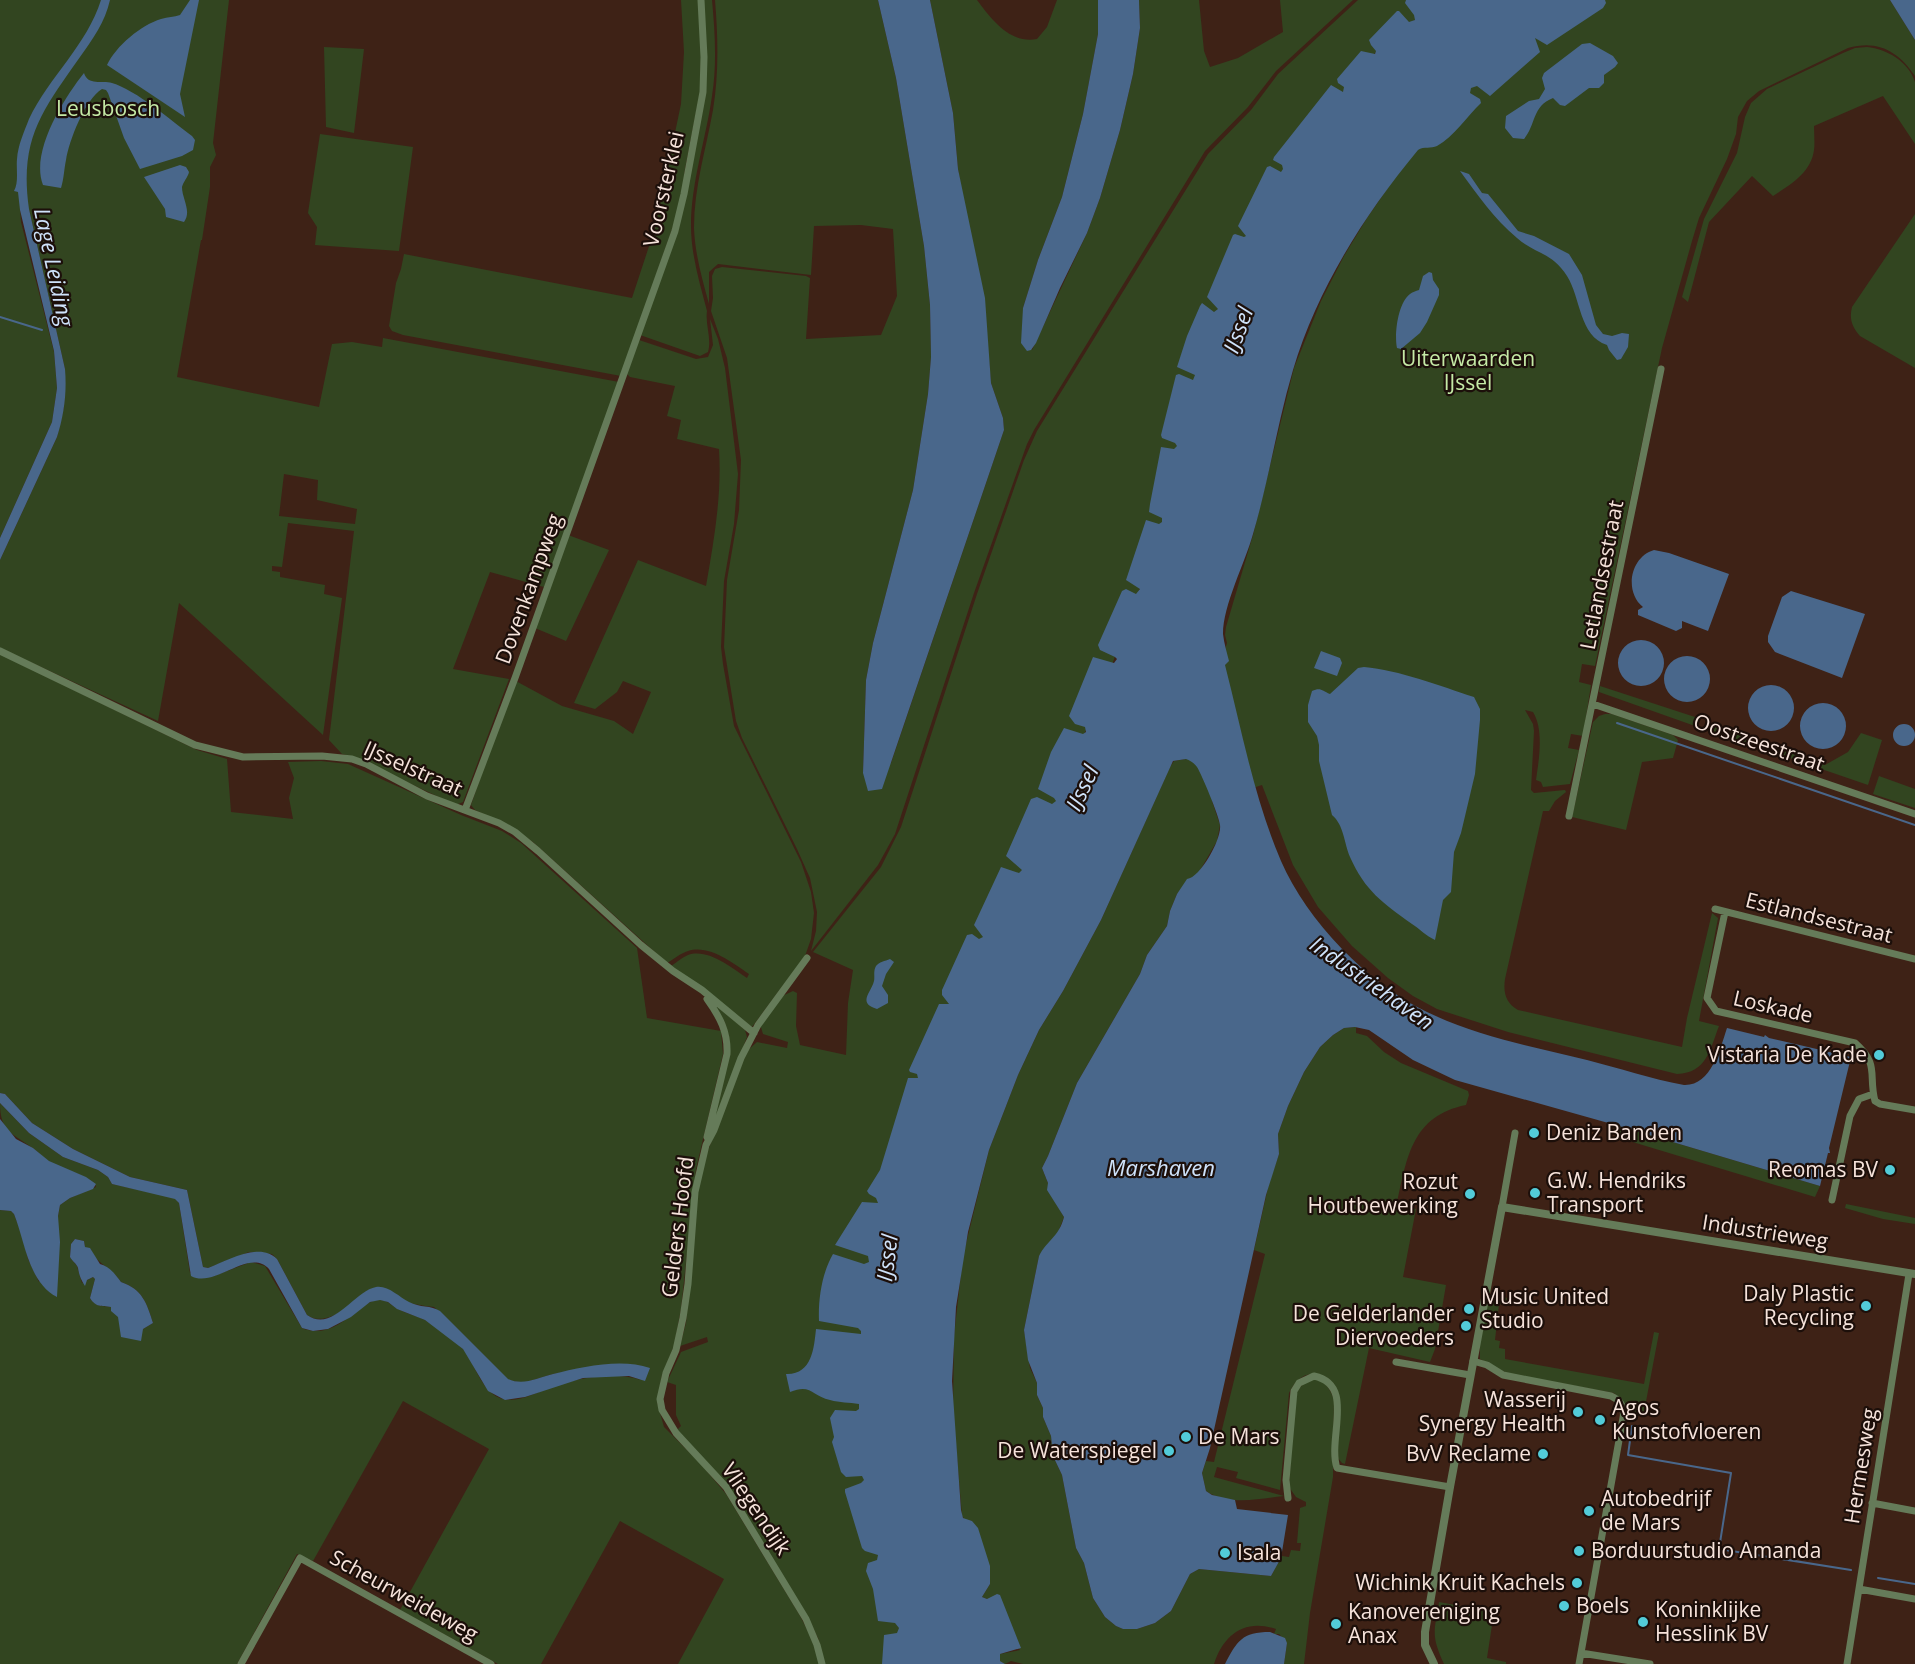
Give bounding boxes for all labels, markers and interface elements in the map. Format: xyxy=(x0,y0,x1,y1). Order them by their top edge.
park label: Leusbosch xyxy=(56,94,160,122)
street label: Voorsterklei xyxy=(636,128,690,249)
water label: Lage Leiding xyxy=(28,205,83,330)
water label: IJssel xyxy=(1215,302,1259,357)
park label: Uiterwaarden IJssel xyxy=(1401,344,1535,396)
street label: Letlandsestraat xyxy=(1573,498,1629,652)
street label: Dovenkampweg xyxy=(488,510,568,667)
street label: Oostzeestraat xyxy=(1690,707,1829,778)
street label: IJsselstraat xyxy=(360,734,467,802)
water label: IJssel xyxy=(1057,759,1105,815)
street label: Estlandsestraat xyxy=(1743,885,1896,949)
water label: Industriehaven xyxy=(1305,928,1441,1036)
street label: Loskade xyxy=(1731,983,1816,1029)
place label: Vistaria De Kade xyxy=(1707,1040,1867,1068)
marker: Vistaria De Kade xyxy=(1872,1048,1886,1062)
place label: Deniz Banden xyxy=(1546,1118,1682,1146)
marker: Deniz Banden xyxy=(1527,1126,1541,1140)
water label: Marshaven xyxy=(1107,1152,1215,1182)
street label: Gelders Hoofd xyxy=(654,1155,700,1299)
place label: Reomas BV xyxy=(1768,1155,1878,1183)
marker: Reomas BV xyxy=(1883,1163,1897,1177)
place label: G.W. Hendriks Transport xyxy=(1547,1166,1686,1218)
place label: Rozut Houtbewerking xyxy=(1308,1167,1458,1219)
marker: G.W. Hendriks Transport xyxy=(1528,1186,1542,1200)
marker: Rozut Houtbewerking xyxy=(1463,1187,1477,1201)
street label: Industrieweg xyxy=(1700,1207,1830,1255)
water label: IJssel xyxy=(868,1232,904,1283)
place label: Daly Plastic Recycling xyxy=(1743,1279,1854,1331)
place label: Music United Studio xyxy=(1481,1282,1609,1334)
place label: De Gelderlander Diervoeders xyxy=(1293,1299,1454,1351)
marker: Daly Plastic Recycling xyxy=(1859,1299,1873,1313)
marker: Music United Studio xyxy=(1462,1302,1476,1316)
marker: De Gelderlander Diervoeders xyxy=(1459,1319,1473,1333)
place label: Wasserij Synergy Health xyxy=(1419,1385,1566,1437)
place label: Agos Kunstofvloeren xyxy=(1612,1393,1761,1445)
marker: Wasserij Synergy Health xyxy=(1571,1405,1585,1419)
street label: Hermesweg xyxy=(1837,1406,1883,1526)
marker: Agos Kunstofvloeren xyxy=(1593,1413,1607,1427)
place label: De Mars xyxy=(1198,1422,1280,1450)
marker: De Mars xyxy=(1179,1430,1193,1444)
place label: De Waterspiegel xyxy=(997,1436,1157,1464)
place label: BvV Reclame xyxy=(1406,1439,1531,1467)
marker: De Waterspiegel xyxy=(1162,1444,1176,1458)
marker: BvV Reclame xyxy=(1536,1447,1550,1461)
street label: Vliegendijk xyxy=(716,1457,798,1560)
place label: Autobedrijf de Mars xyxy=(1601,1484,1713,1536)
marker: Autobedrijf de Mars xyxy=(1582,1504,1596,1518)
place label: Borduurstudio Amanda xyxy=(1591,1536,1821,1564)
place label: Isala xyxy=(1237,1538,1282,1566)
street label: Scheurweideweg xyxy=(325,1543,484,1647)
marker: Borduurstudio Amanda xyxy=(1572,1544,1586,1558)
marker: Isala xyxy=(1218,1546,1232,1560)
place label: Wichink Kruit Kachels xyxy=(1356,1568,1565,1596)
marker: Wichink Kruit Kachels xyxy=(1570,1576,1584,1590)
place label: Boels xyxy=(1576,1591,1629,1619)
place label: Koninklijke Hesslink BV xyxy=(1655,1595,1769,1647)
place label: Kanovereniging Anax xyxy=(1348,1597,1500,1649)
marker: Boels xyxy=(1557,1599,1571,1613)
marker: Koninklijke Hesslink BV xyxy=(1636,1615,1650,1629)
marker: Kanovereniging Anax xyxy=(1329,1617,1343,1631)

